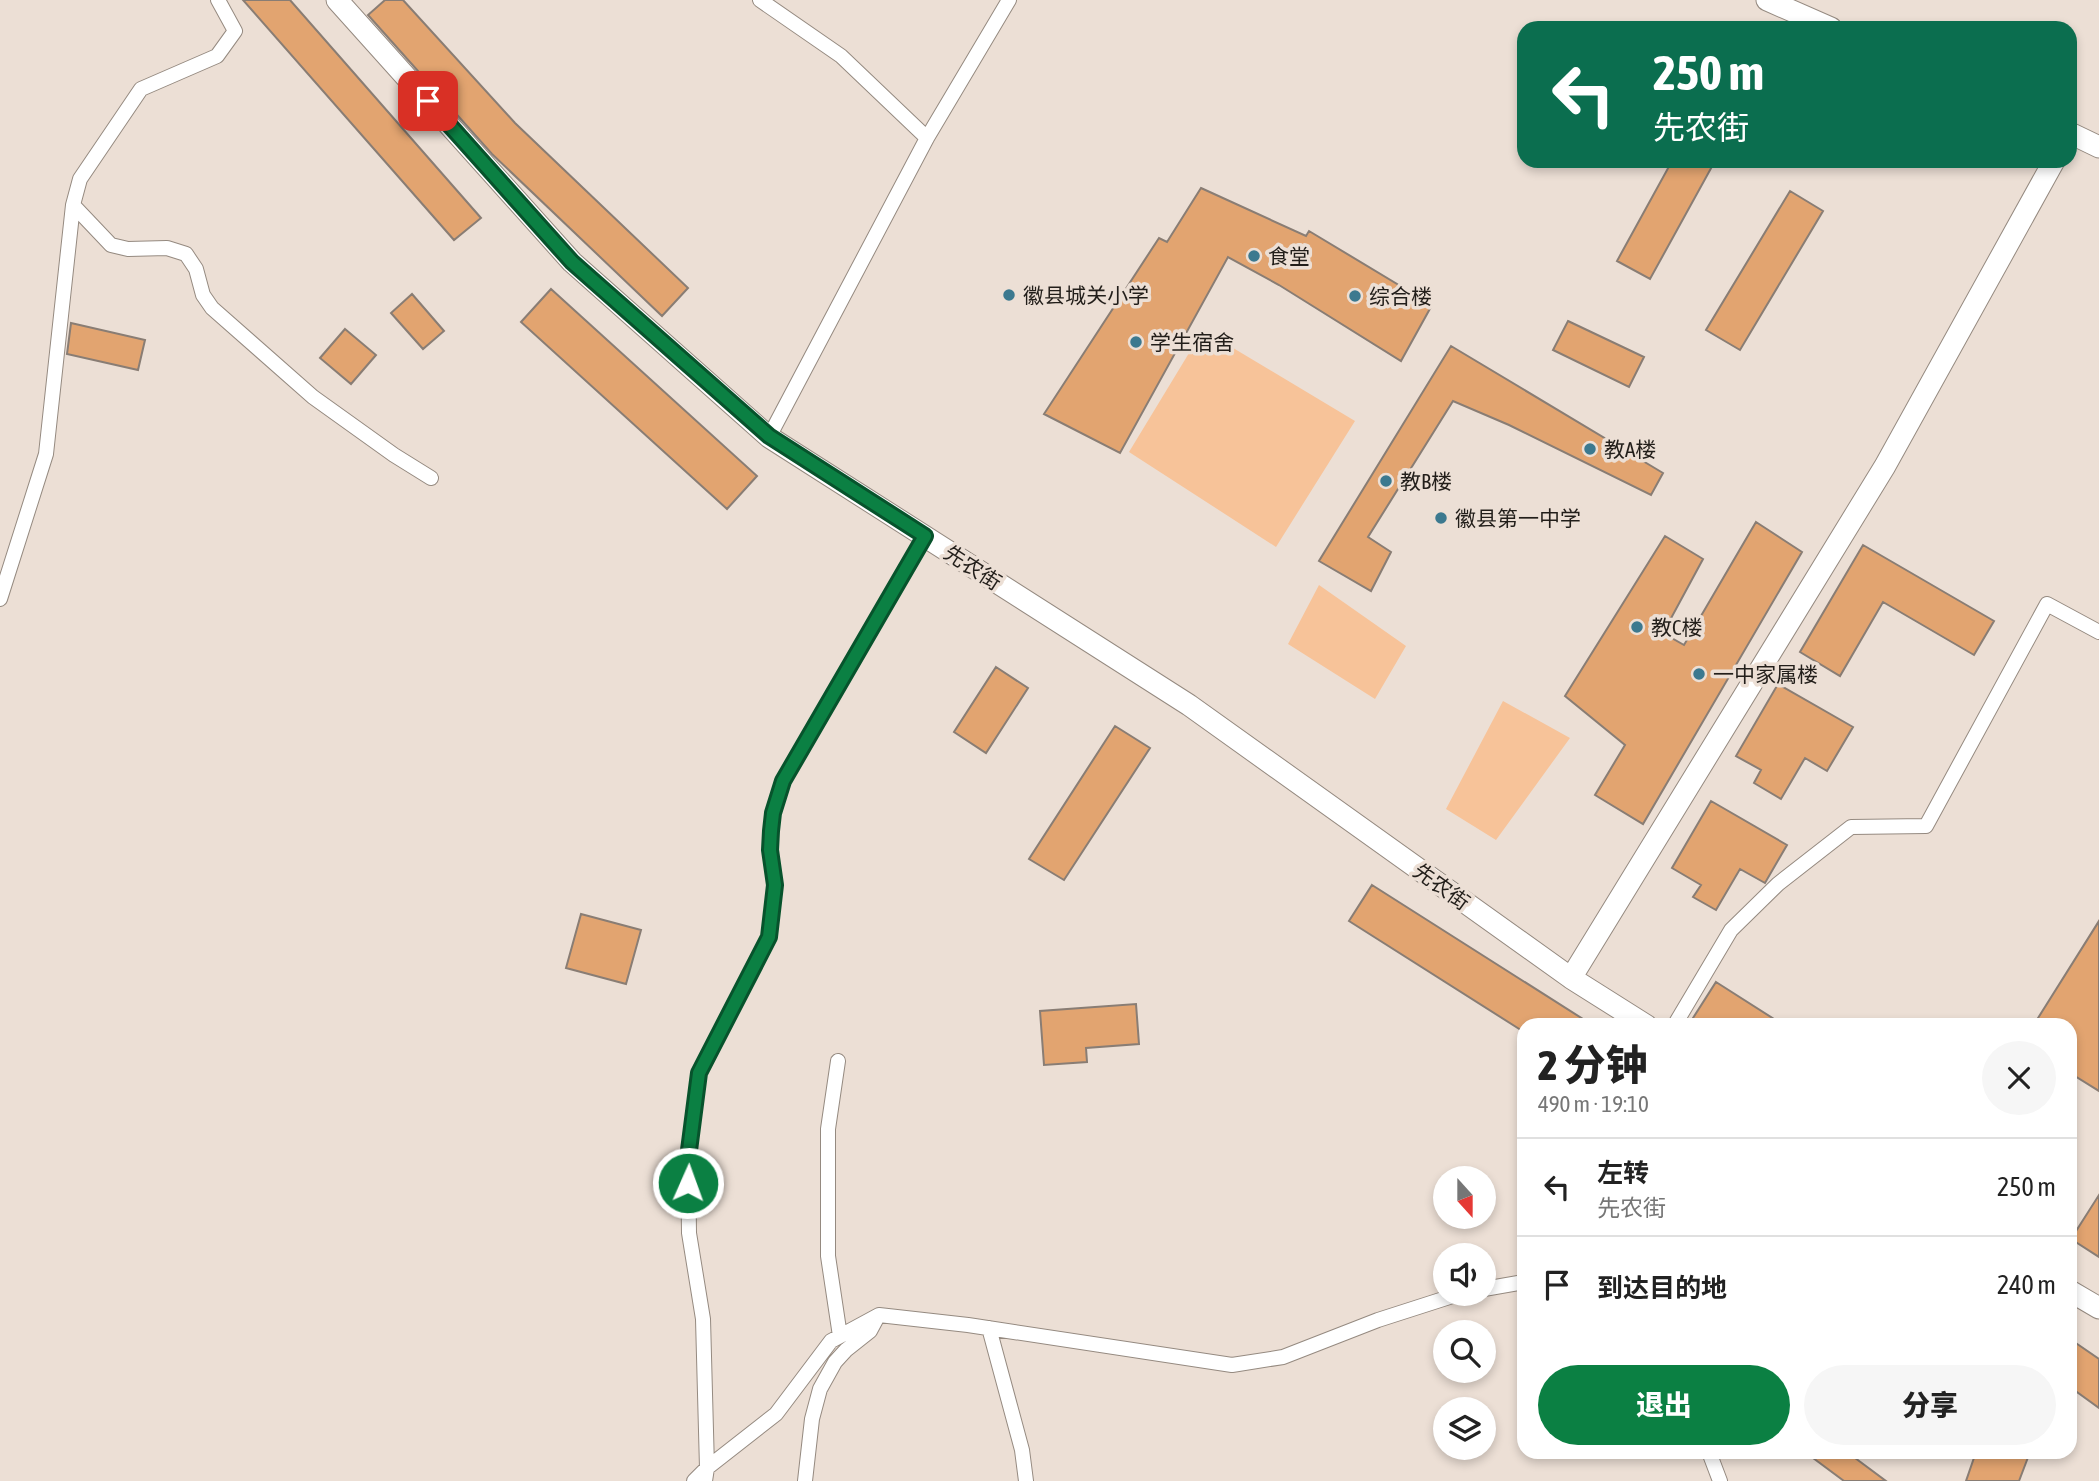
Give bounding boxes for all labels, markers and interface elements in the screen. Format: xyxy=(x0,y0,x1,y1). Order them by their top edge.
text: 250 m xyxy=(1653,44,1764,100)
icon: left xyxy=(1538,49,1629,140)
pin xyxy=(398,71,458,131)
icon: arrive xyxy=(409,82,447,120)
text: 先农街 xyxy=(1653,109,1749,146)
place label: 食堂 xyxy=(1268,244,1310,268)
marker: 食堂 xyxy=(1246,248,1262,264)
place label: 徽县城关小学 xyxy=(1023,283,1149,307)
place label: 综合楼 xyxy=(1369,284,1432,308)
marker: 徽县城关小学 xyxy=(1001,287,1017,303)
marker: 综合楼 xyxy=(1347,288,1363,304)
place label: 学生宿舍 xyxy=(1150,330,1234,354)
marker: 学生宿舍 xyxy=(1128,334,1144,350)
place label: 教A楼 xyxy=(1604,437,1656,461)
marker: 教A楼 xyxy=(1582,441,1598,457)
place label: 教B楼 xyxy=(1400,469,1452,493)
marker: 教B楼 xyxy=(1378,473,1394,489)
place label: 徽县第一中学 xyxy=(1455,506,1581,530)
marker: 徽县第一中学 xyxy=(1433,510,1449,526)
street label: 先农街 xyxy=(940,540,1006,594)
place label: 教C楼 xyxy=(1651,615,1702,639)
marker: 教C楼 xyxy=(1629,619,1645,635)
place label: 一中家属楼 xyxy=(1713,662,1818,686)
marker: 一中家属楼 xyxy=(1691,666,1707,682)
street label: 先农街 xyxy=(1409,858,1475,914)
text: 2 分钟 xyxy=(1538,1041,1648,1089)
button: close xyxy=(1982,1041,2056,1115)
text: 490 m · 19:10 xyxy=(1538,1091,1649,1117)
position arrow xyxy=(651,1146,725,1220)
text: 左转 xyxy=(1597,1158,1649,1188)
north arrow xyxy=(1433,1166,1496,1228)
map controls xyxy=(1433,1166,1496,1460)
icon: left xyxy=(1538,1168,1576,1206)
text: 250 m xyxy=(1997,1172,2056,1202)
text: 先农街 xyxy=(1597,1195,1666,1221)
button: sound xyxy=(1433,1243,1496,1306)
icon: arrive xyxy=(1538,1266,1576,1304)
text: 240 m xyxy=(1997,1270,2056,1300)
text: 到达目的地 xyxy=(1597,1273,1727,1303)
button: search xyxy=(1433,1320,1496,1383)
button: 退出 xyxy=(1538,1365,1790,1445)
button: 分享 xyxy=(1804,1365,2056,1445)
button: layers xyxy=(1433,1397,1496,1460)

